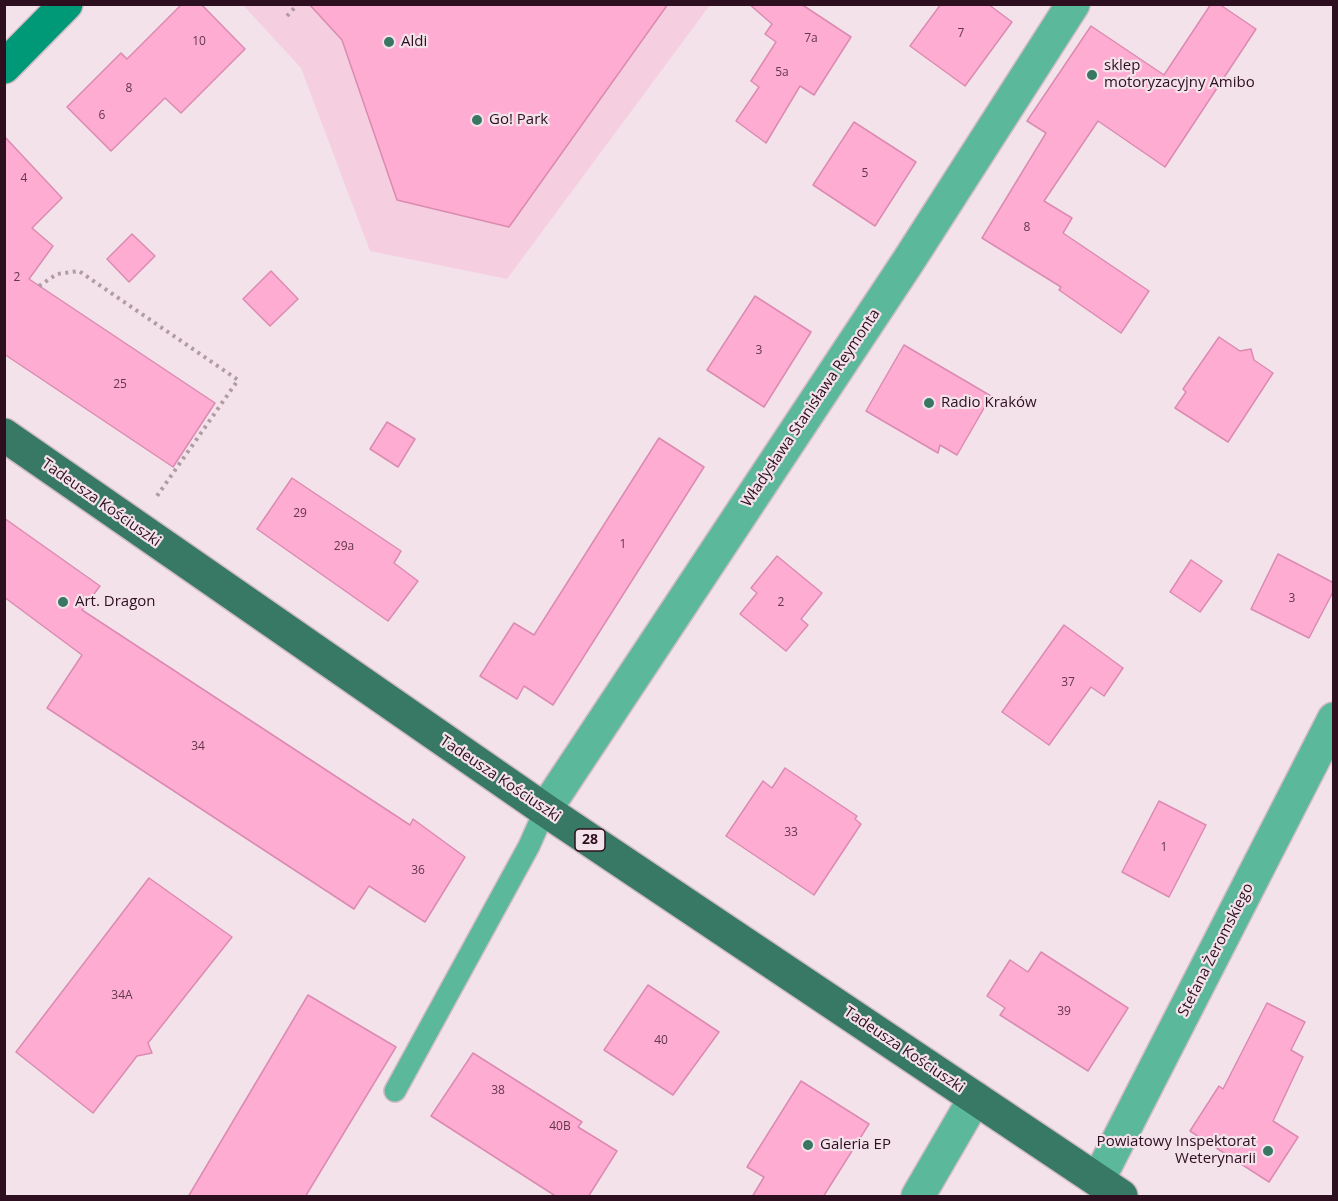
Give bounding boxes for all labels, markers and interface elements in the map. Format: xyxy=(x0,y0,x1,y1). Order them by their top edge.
house number: 7 xyxy=(958,27,964,41)
house number: 7a xyxy=(804,32,818,46)
place label: Aldi xyxy=(401,33,427,51)
house number: 10 xyxy=(192,35,206,49)
marker: Aldi xyxy=(382,35,396,49)
place label: sklep motoryzacyjny Amibo xyxy=(1104,57,1255,92)
house number: 5a xyxy=(775,66,789,80)
marker: sklep motoryzacyjny Amibo xyxy=(1085,68,1099,82)
house number: 8 xyxy=(126,82,132,96)
house number: 6 xyxy=(99,109,105,123)
place label: Go! Park xyxy=(489,111,548,129)
marker: Go! Park xyxy=(470,113,484,127)
house number: 5 xyxy=(862,167,868,181)
house number: 4 xyxy=(21,172,27,186)
house number: 8 xyxy=(1024,221,1030,235)
house number: 2 xyxy=(14,271,20,285)
street label: Władysława Stanisława Reymonta xyxy=(738,306,884,510)
house number: 3 xyxy=(756,344,762,358)
house number: 25 xyxy=(113,378,127,392)
place label: Radio Kraków xyxy=(941,394,1037,412)
marker: Radio Kraków xyxy=(922,396,936,410)
street label: Tadeusza Kościuszki xyxy=(38,455,164,551)
house number: 29 xyxy=(293,507,307,521)
house number: 1 xyxy=(620,538,626,552)
house number: 29a xyxy=(334,540,354,554)
house number: 3 xyxy=(1289,592,1295,606)
place label: Art. Dragon xyxy=(75,593,156,611)
marker: Art. Dragon xyxy=(56,595,70,609)
house number: 2 xyxy=(778,596,784,610)
house number: 37 xyxy=(1061,676,1075,690)
street label: Tadeusza Kościuszki xyxy=(436,732,564,826)
house number: 34 xyxy=(191,740,205,754)
house number: 33 xyxy=(784,826,798,840)
road number: 28 xyxy=(575,829,605,851)
house number: 1 xyxy=(1161,841,1167,855)
house number: 36 xyxy=(411,864,425,878)
street label: Stefana Żeromskiego xyxy=(1175,880,1257,1020)
house number: 34A xyxy=(111,989,133,1003)
street label: Tadeusza Kościuszki xyxy=(840,1003,968,1097)
house number: 39 xyxy=(1057,1005,1071,1019)
house number: 40 xyxy=(654,1034,668,1048)
house number: 38 xyxy=(491,1084,505,1098)
house number: 40B xyxy=(549,1120,571,1134)
place label: Powiatowy Inspektorat Weterynarii xyxy=(1097,1133,1256,1168)
place label: Galeria EP xyxy=(820,1136,891,1154)
marker: Galeria EP xyxy=(801,1138,815,1152)
marker: Powiatowy Inspektorat Weterynarii xyxy=(1261,1144,1275,1158)

